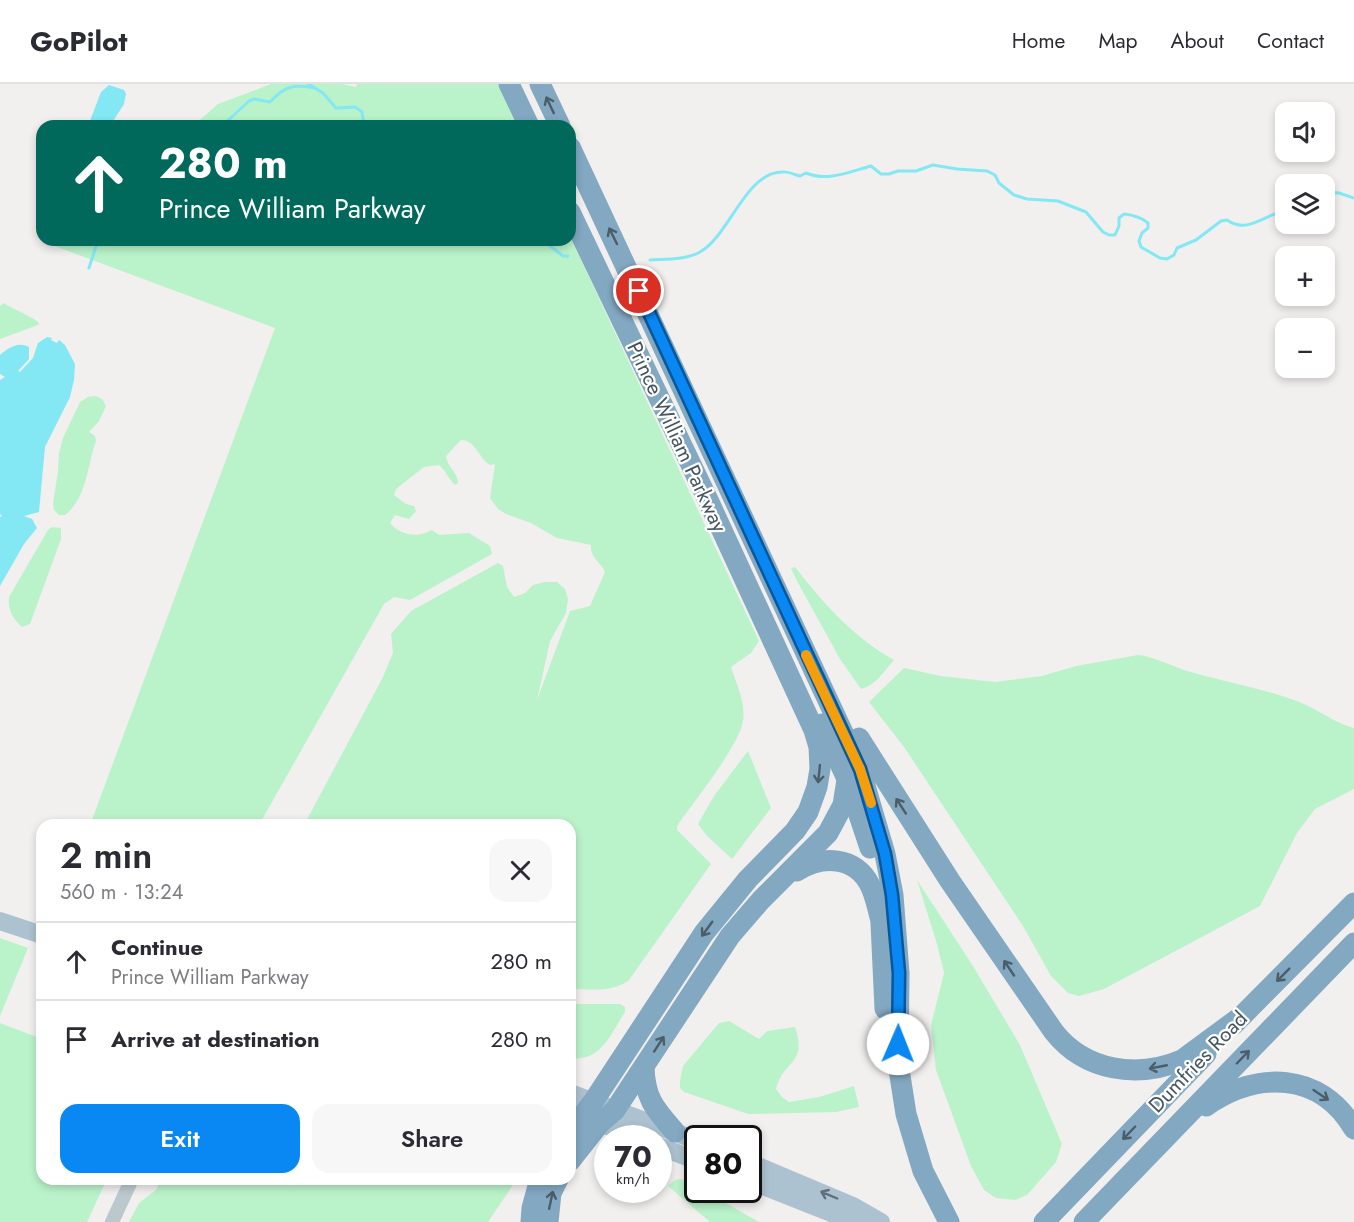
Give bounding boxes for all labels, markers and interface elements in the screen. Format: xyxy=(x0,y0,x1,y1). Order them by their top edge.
text: GoPilot xyxy=(30,21,127,62)
text: Home xyxy=(1012,26,1065,56)
text: Map xyxy=(1098,26,1138,56)
text: About xyxy=(1171,26,1224,56)
text: Contact xyxy=(1257,26,1324,56)
one-way arrow xyxy=(544,96,556,114)
map controls xyxy=(1275,102,1335,378)
button: sound xyxy=(1275,102,1335,162)
text: 280 m xyxy=(159,133,288,194)
icon: ahead xyxy=(60,144,138,222)
button: layers xyxy=(1275,174,1335,234)
text: Prince William Parkway xyxy=(159,189,426,228)
one-way arrow xyxy=(606,228,618,246)
button: + xyxy=(1275,246,1335,306)
pin xyxy=(613,265,664,316)
icon: arrive xyxy=(622,274,655,307)
button: − xyxy=(1275,318,1335,378)
street label: Prince William Parkway xyxy=(620,337,735,538)
one-way arrow xyxy=(813,764,824,783)
one-way arrow xyxy=(894,797,907,814)
text: 2 min xyxy=(60,829,152,881)
button: close xyxy=(489,839,552,902)
text: 560 m · 13:24 xyxy=(60,878,183,907)
one-way arrow xyxy=(701,921,713,937)
text: Continue xyxy=(111,931,203,963)
icon: ahead xyxy=(60,945,93,978)
text: 280 m xyxy=(491,945,552,977)
one-way arrow xyxy=(1003,960,1015,976)
text: Prince William Parkway xyxy=(111,963,308,992)
one-way arrow xyxy=(1275,967,1290,982)
street label: Dumfries Road xyxy=(1142,1004,1254,1120)
position arrow xyxy=(866,1012,930,1076)
icon: arrive xyxy=(60,1023,93,1056)
text: Arrive at destination xyxy=(111,1023,320,1055)
text: 280 m xyxy=(491,1023,552,1055)
one-way arrow xyxy=(654,1036,666,1053)
one-way arrow xyxy=(1236,1050,1250,1065)
one-way arrow xyxy=(1149,1062,1168,1073)
one-way arrow xyxy=(1312,1090,1329,1102)
button: Exit xyxy=(60,1104,300,1173)
button: Share xyxy=(312,1104,552,1173)
speed limit sign: 80 xyxy=(684,1125,762,1203)
one-way arrow xyxy=(1122,1126,1137,1141)
text: 70 xyxy=(614,1135,652,1178)
text: km/h xyxy=(616,1168,650,1190)
one-way arrow xyxy=(820,1189,839,1200)
one-way arrow xyxy=(546,1191,557,1210)

